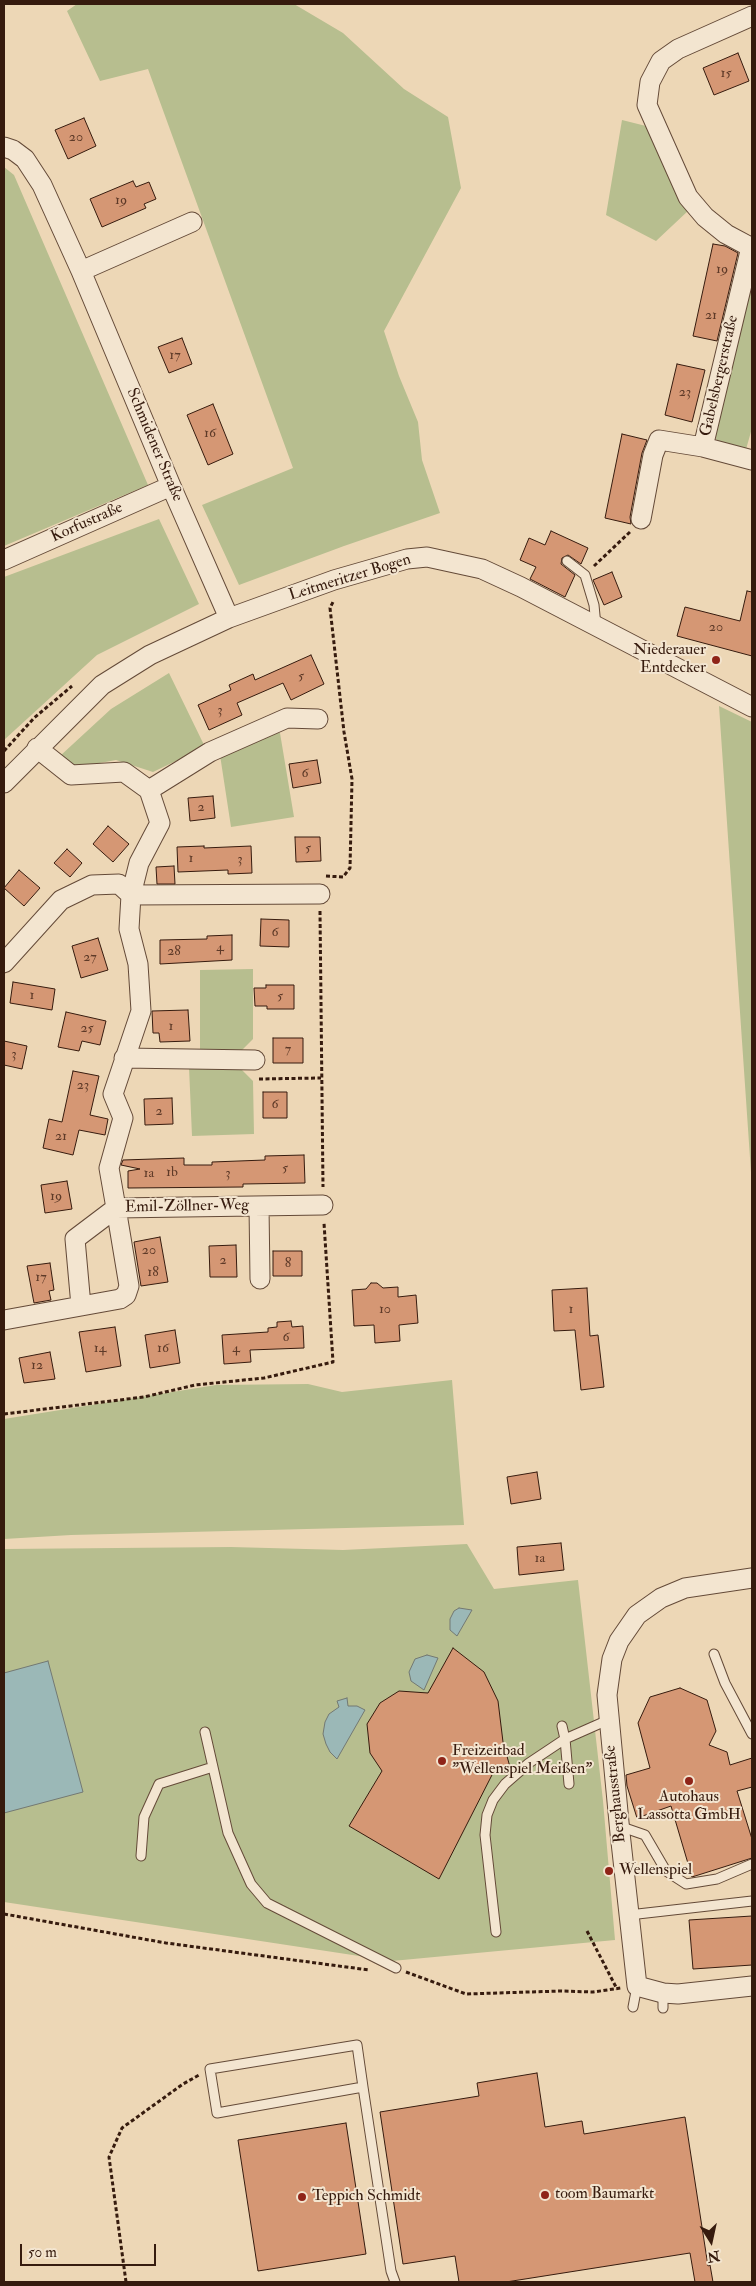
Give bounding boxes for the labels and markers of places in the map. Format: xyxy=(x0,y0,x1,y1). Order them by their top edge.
place label: Niederauer Entdecker xyxy=(633,641,706,679)
marker: Niederauer Entdecker xyxy=(710,654,722,666)
place label: Freizeitbad "Wellenspiel Meißen" xyxy=(452,1742,592,1780)
marker: Freizeitbad "Wellenspiel Meißen" xyxy=(436,1755,448,1767)
marker: Autohaus Lassotta GmbH xyxy=(683,1775,695,1787)
place label: Autohaus Lassotta GmbH xyxy=(637,1788,741,1826)
place label: Wellenspiel xyxy=(619,1861,692,1881)
marker: Wellenspiel xyxy=(603,1865,615,1877)
place label: toom Baumarkt xyxy=(555,2185,654,2205)
place label: Teppich Schmidt xyxy=(312,2187,420,2207)
marker: toom Baumarkt xyxy=(539,2189,551,2201)
marker: Teppich Schmidt xyxy=(296,2191,308,2203)

